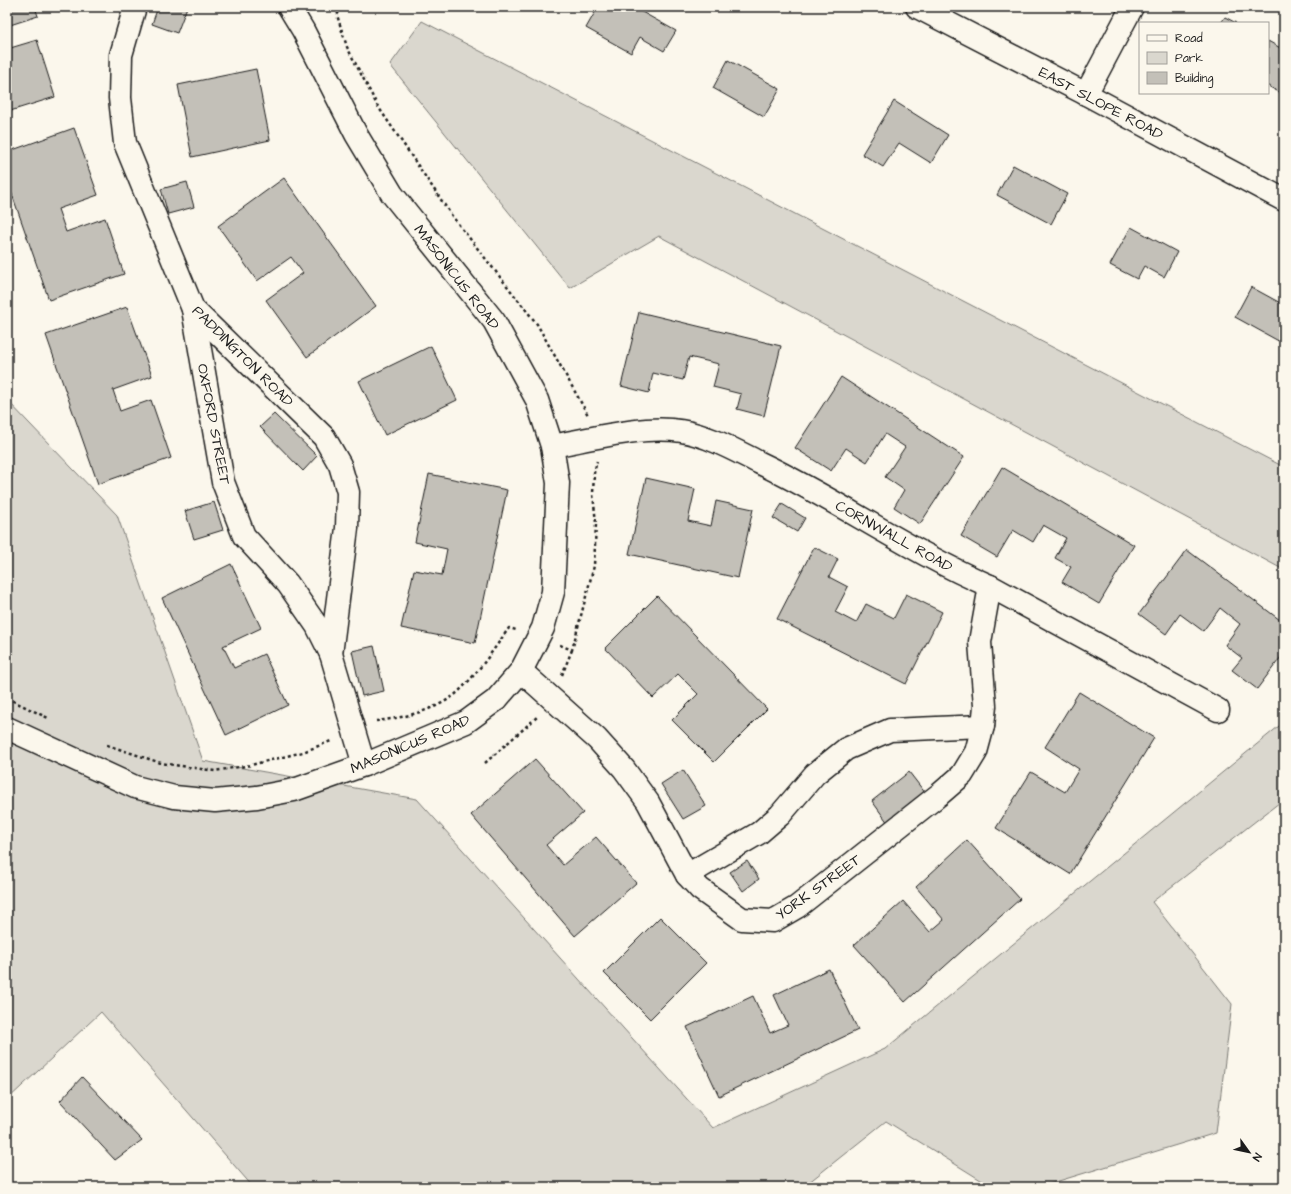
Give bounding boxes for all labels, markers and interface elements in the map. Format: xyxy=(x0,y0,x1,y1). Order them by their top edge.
legend xyxy=(1139,22,1269,94)
text: Road xyxy=(1175,30,1203,47)
text: Park xyxy=(1175,50,1203,67)
street label: EAST SLOPE ROAD xyxy=(1035,62,1167,145)
text: Building xyxy=(1175,70,1213,88)
street label: MASONICUS ROAD xyxy=(409,220,504,334)
street label: PADDINGTON ROAD xyxy=(187,301,298,412)
street label: OXFORD STREET xyxy=(191,362,236,487)
street label: CORNWALL ROAD xyxy=(831,495,957,578)
street label: MASONICUS ROAD xyxy=(347,710,474,779)
street label: YORK STREET xyxy=(771,849,866,925)
north arrow xyxy=(1229,1132,1269,1172)
text: N xyxy=(1249,1150,1265,1164)

